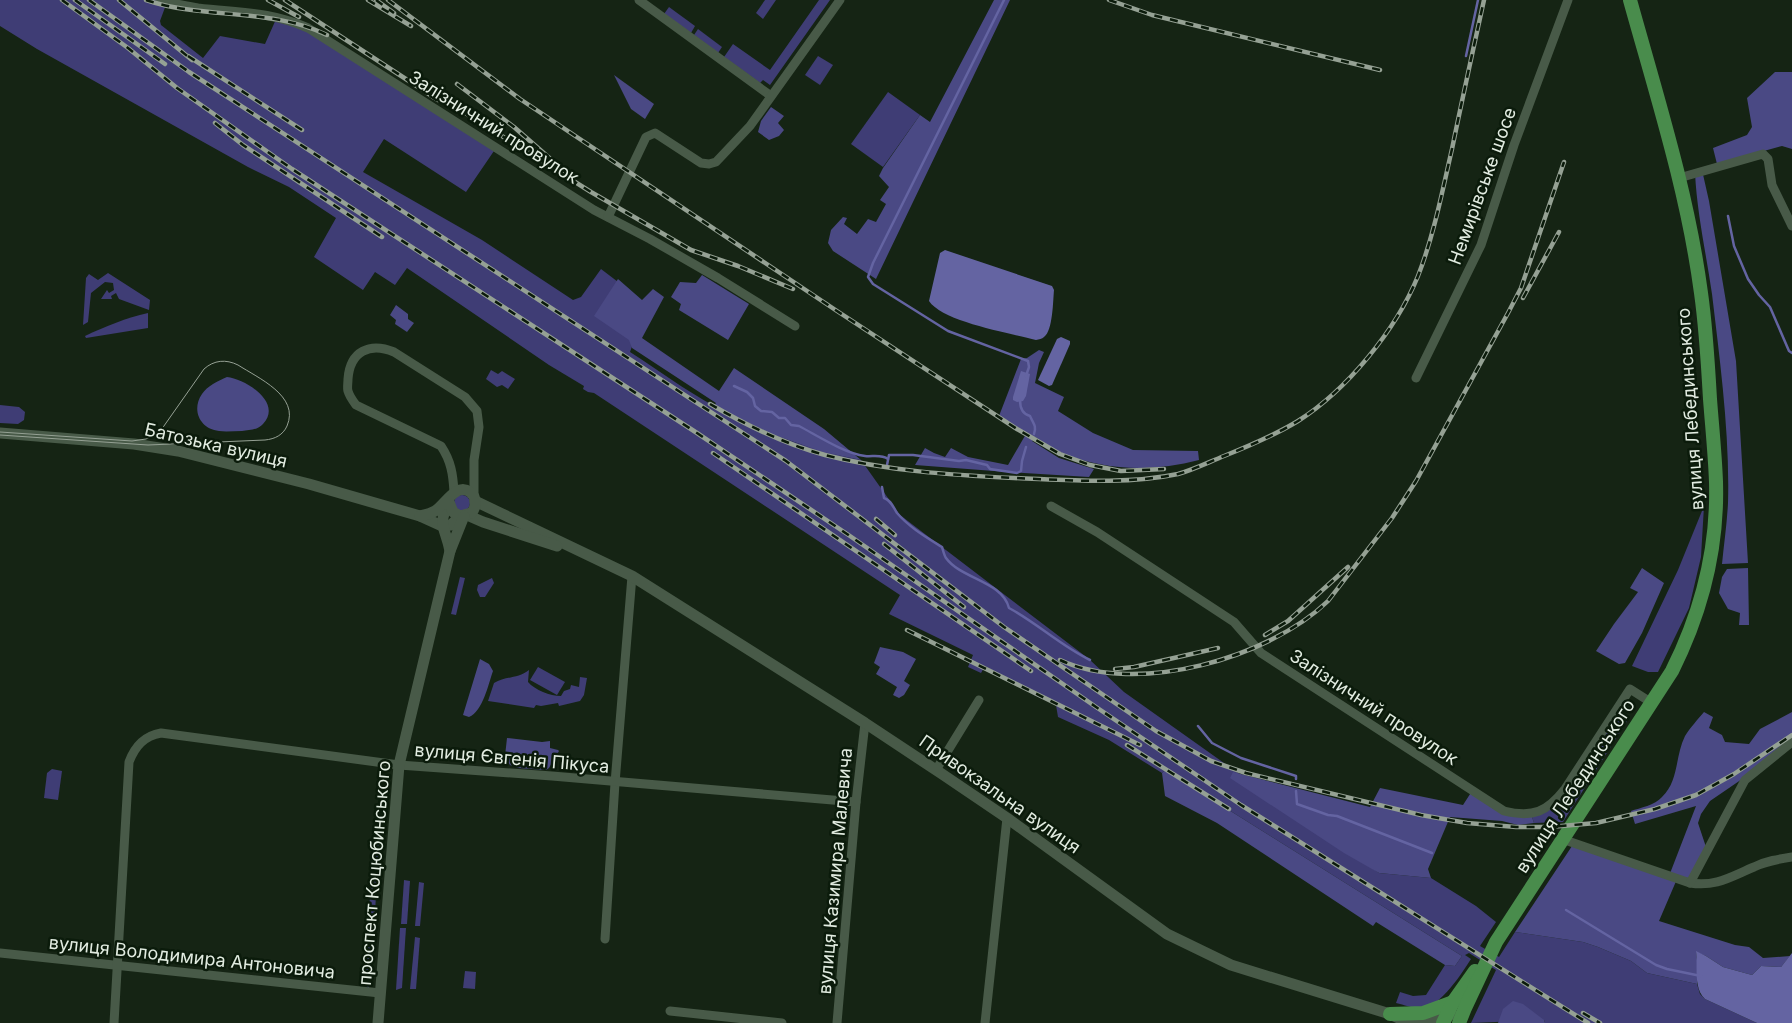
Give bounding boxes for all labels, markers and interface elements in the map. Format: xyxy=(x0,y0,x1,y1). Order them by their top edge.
street label: Залізничний провулок xyxy=(405,66,583,188)
street label: Немирівське шосе xyxy=(1444,105,1520,267)
street label: вулиця Лебединського xyxy=(1672,307,1708,511)
street label: Батозька вулиця xyxy=(143,418,289,472)
street label: Залізничний провулок xyxy=(1286,645,1462,769)
street label: вулиця Лебединського xyxy=(1511,695,1639,877)
street label: Привокзальна вулиця xyxy=(915,730,1085,858)
street label: вулиця Євгенія Пікуса xyxy=(414,739,610,777)
street label: вулиця Казимира Малевича xyxy=(814,747,856,995)
street label: проспект Коцюбинського xyxy=(354,760,394,986)
street label: вулиця Володимира Антоновича xyxy=(48,932,336,982)

